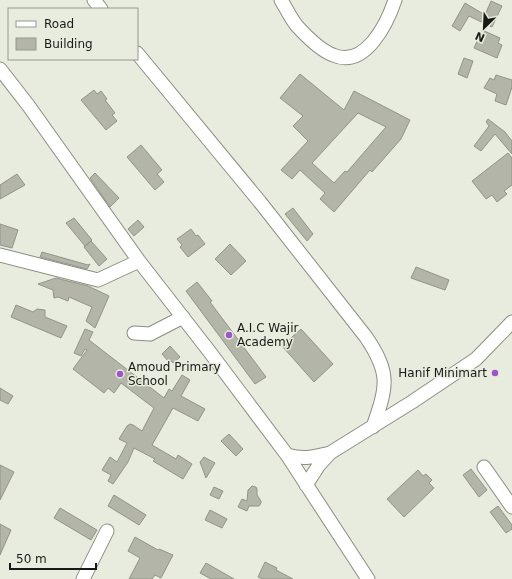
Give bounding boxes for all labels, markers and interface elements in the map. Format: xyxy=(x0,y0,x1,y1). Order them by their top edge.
legend xyxy=(8,8,138,60)
north arrow xyxy=(464,8,504,48)
text: Road xyxy=(44,17,74,31)
text: N xyxy=(473,29,487,44)
text: Building xyxy=(44,37,93,51)
place label: A.I.C Wajir Academy xyxy=(237,321,298,349)
marker: A.I.C Wajir Academy xyxy=(224,330,234,340)
place label: Amoud Primary School xyxy=(128,360,221,388)
place label: Hanif Minimart xyxy=(398,366,487,380)
marker: Hanif Minimart xyxy=(490,368,500,378)
marker: Amoud Primary School xyxy=(115,369,125,379)
scale bar xyxy=(10,545,96,571)
text: 50 m xyxy=(16,552,47,566)

